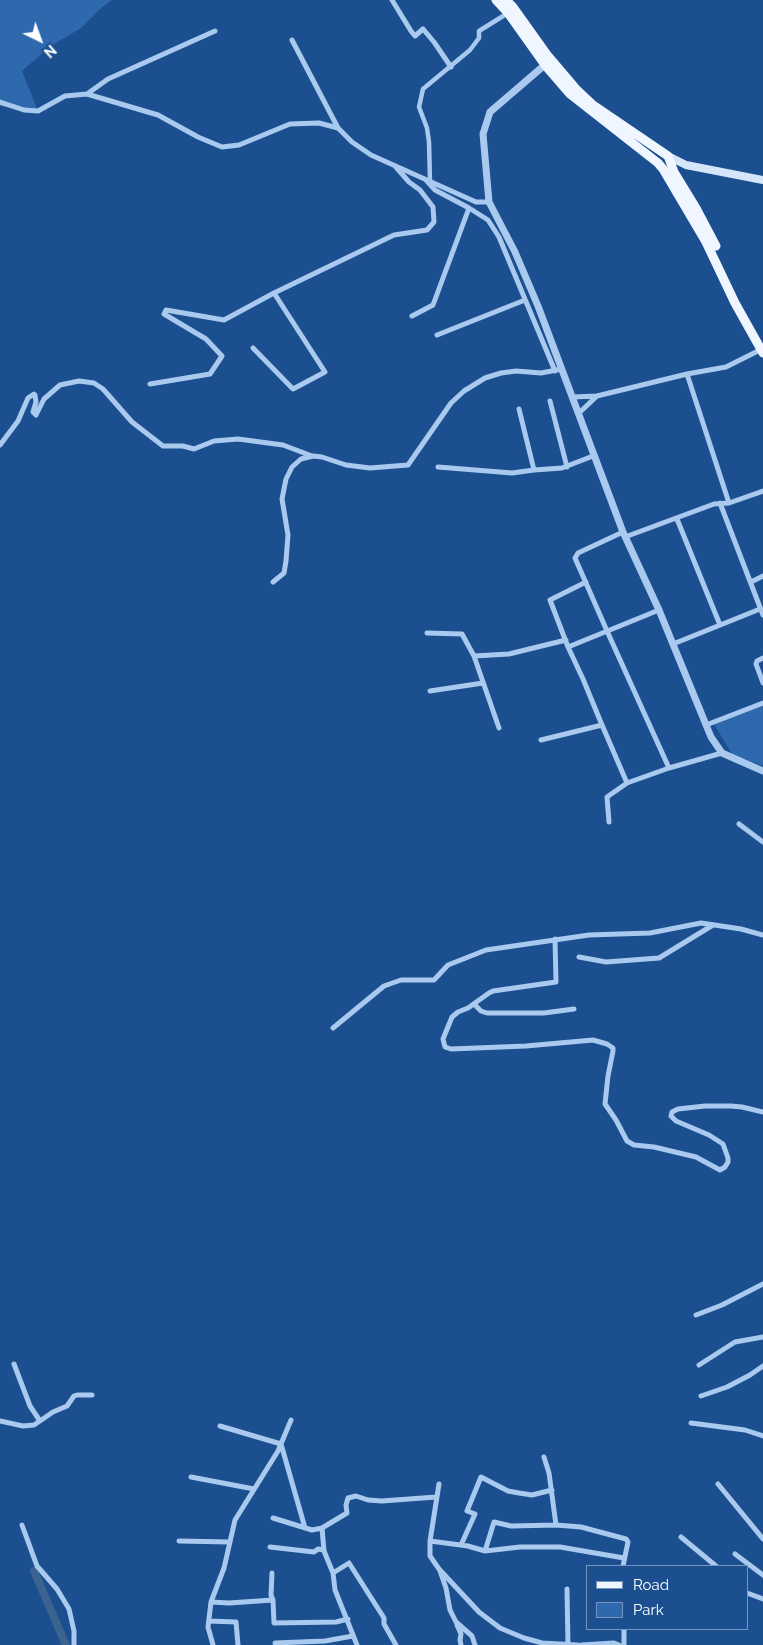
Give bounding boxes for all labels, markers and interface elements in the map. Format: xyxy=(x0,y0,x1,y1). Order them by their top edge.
north arrow xyxy=(15,15,65,65)
text: N xyxy=(41,42,59,61)
legend xyxy=(586,1565,748,1630)
text: Road xyxy=(633,1576,669,1594)
text: Park xyxy=(633,1601,664,1619)

